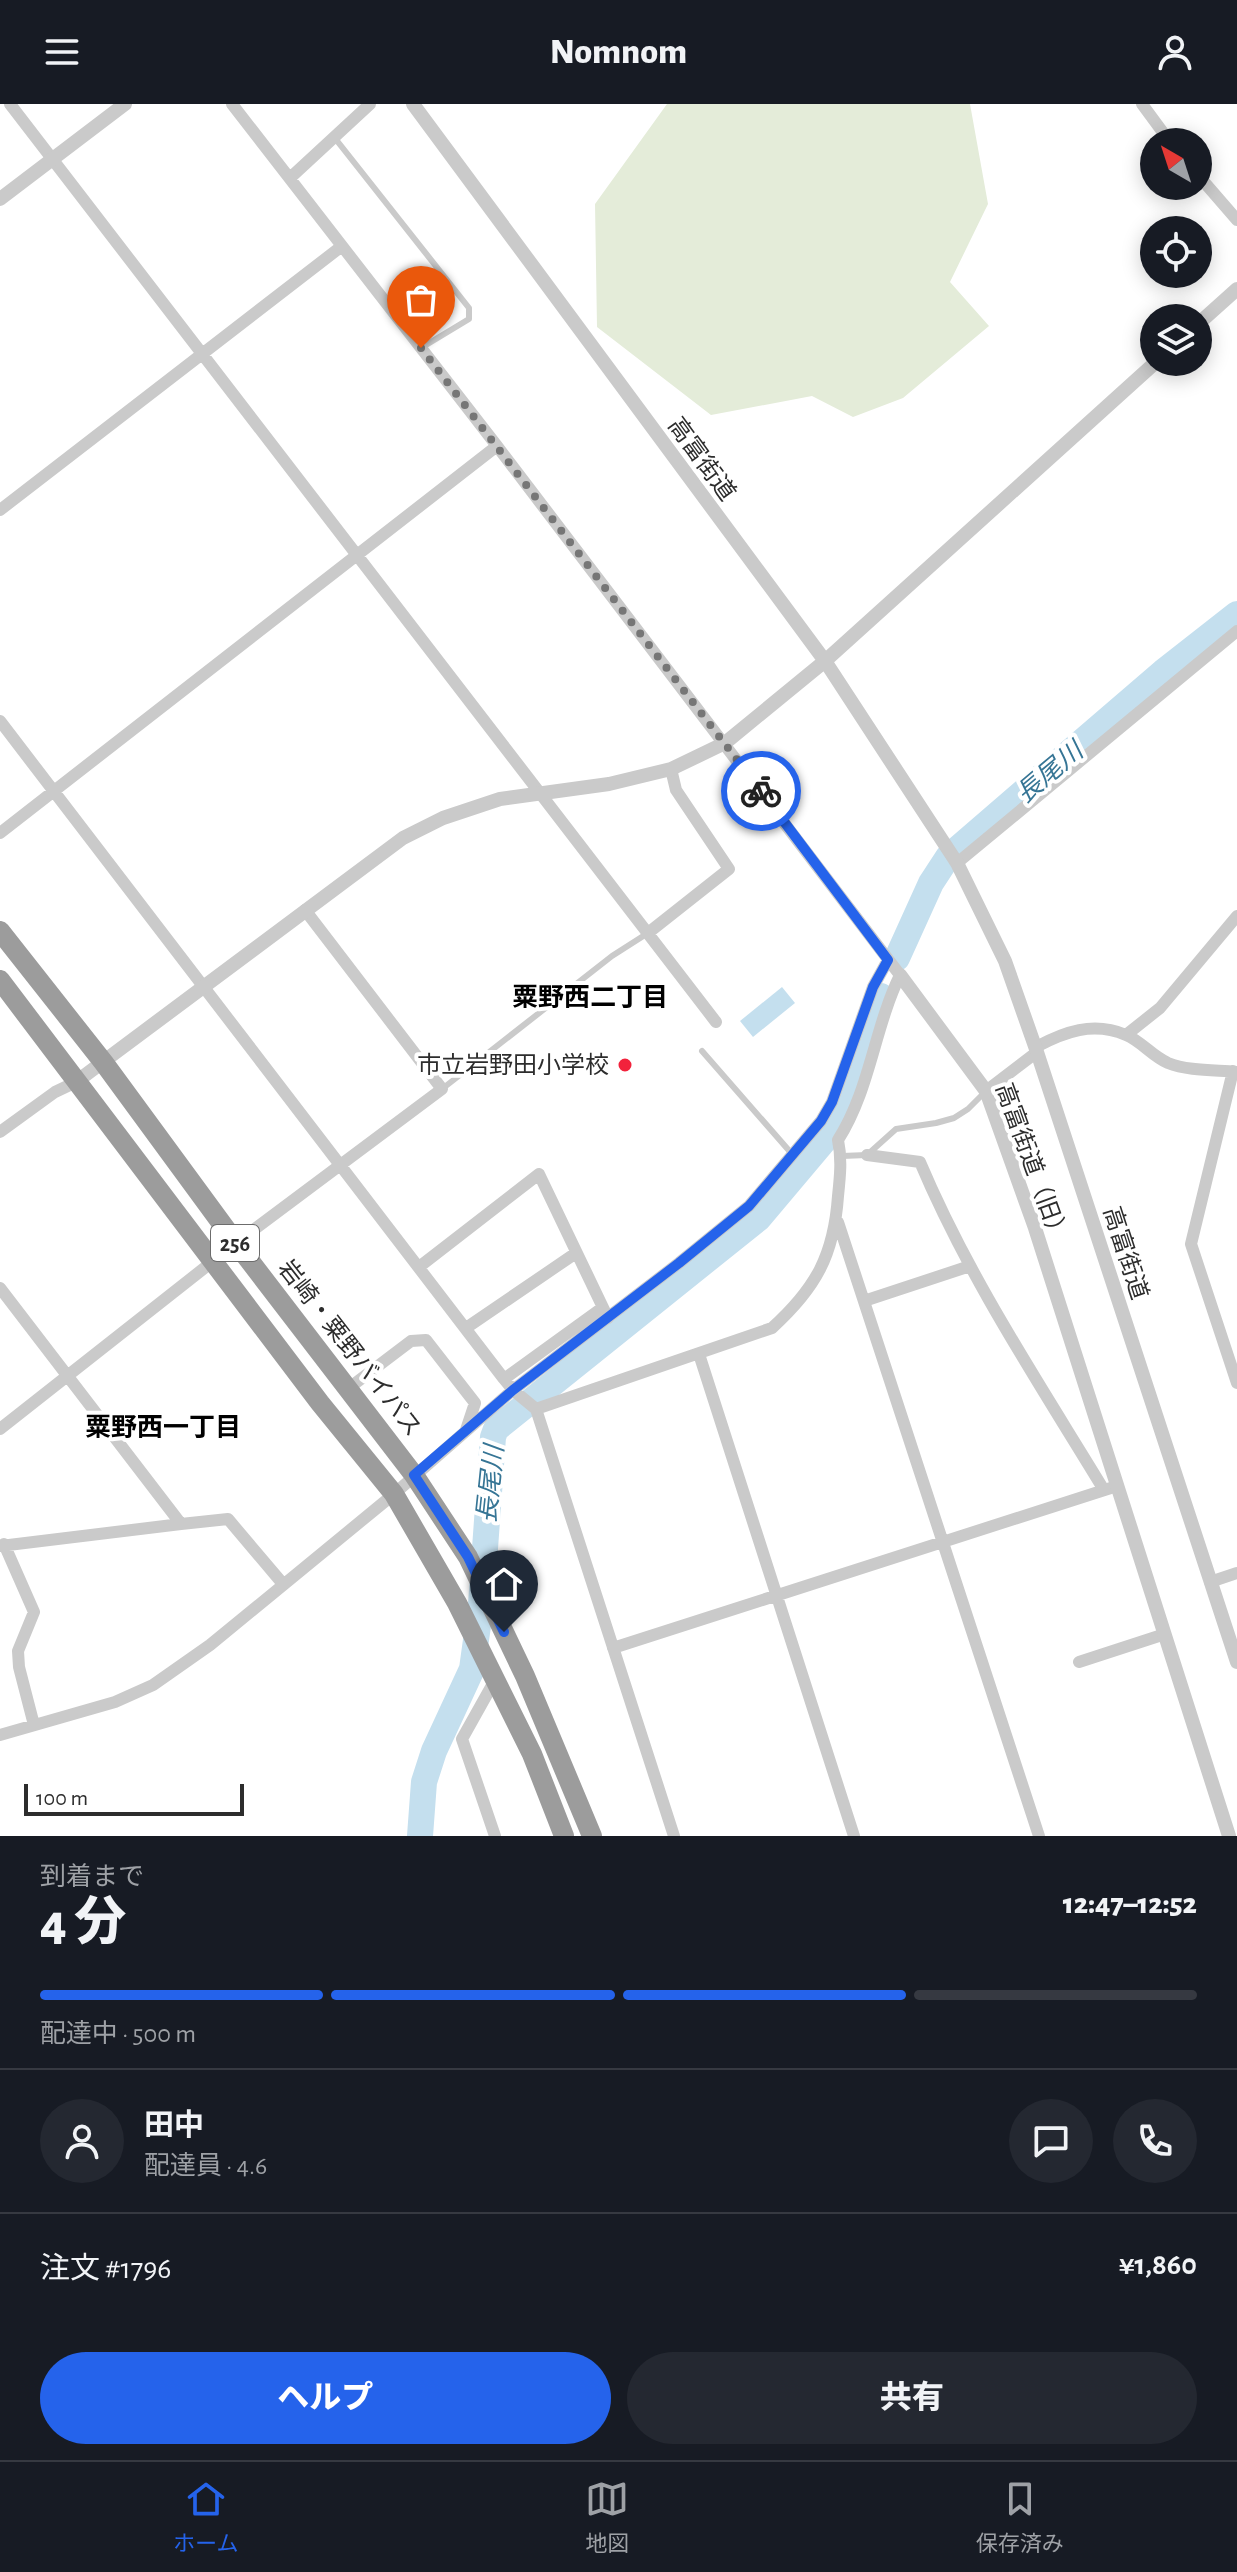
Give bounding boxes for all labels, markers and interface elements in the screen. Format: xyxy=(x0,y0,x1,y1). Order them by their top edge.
icon: menu xyxy=(40,30,84,74)
icon: person xyxy=(1153,30,1197,74)
text: Nomnom xyxy=(550,34,687,70)
north arrow xyxy=(1140,128,1212,200)
map controls xyxy=(1140,128,1212,376)
button: locate xyxy=(1140,216,1212,288)
pin xyxy=(387,266,455,348)
icon: bag xyxy=(399,278,443,322)
button: layers xyxy=(1140,304,1212,376)
street label: 高富街道 xyxy=(663,413,741,505)
water label: 長尾川 xyxy=(1011,736,1090,808)
courier xyxy=(721,751,801,831)
icon: bike xyxy=(739,769,783,813)
district label: 粟野西二丁目 xyxy=(512,984,668,1011)
place label: 市立岩野田小学校 xyxy=(417,1052,609,1078)
marker: 市立岩野田小学校 xyxy=(616,1056,634,1074)
street label: 高富街道（旧） xyxy=(991,1080,1073,1246)
street label: 高富街道 xyxy=(1099,1203,1153,1303)
road number: 256 xyxy=(211,1225,259,1261)
street label: 岩崎・粟野バイパス xyxy=(273,1255,427,1441)
district label: 粟野西一丁目 xyxy=(85,1414,241,1441)
water label: 長尾川 xyxy=(474,1441,508,1524)
pin xyxy=(470,1550,538,1632)
icon: home xyxy=(482,1562,526,1606)
scale bar xyxy=(24,1780,244,1816)
text: 100 m xyxy=(36,1787,88,1809)
text: 到着まで xyxy=(40,1864,144,1890)
text: 12:47–12:52 xyxy=(1063,1889,1197,1919)
text: 4 分 xyxy=(40,1897,126,1949)
text: 配達中 · 500 m xyxy=(40,2021,196,2047)
button: person xyxy=(40,2099,124,2183)
button: chat xyxy=(1009,2099,1093,2183)
button: phone xyxy=(1113,2099,1197,2183)
text: 田中 xyxy=(144,2111,204,2141)
text: 配達員 · 4.6 xyxy=(144,2153,267,2179)
text: ¥1,860 xyxy=(1119,2250,1197,2280)
text: 注文 #1796 xyxy=(40,2254,171,2284)
button: ヘルプ xyxy=(40,2352,611,2444)
button: 共有 xyxy=(627,2352,1197,2444)
tab: ホーム xyxy=(173,2477,239,2557)
tab: 地図 xyxy=(585,2477,629,2557)
tab: 保存済み xyxy=(976,2477,1064,2557)

